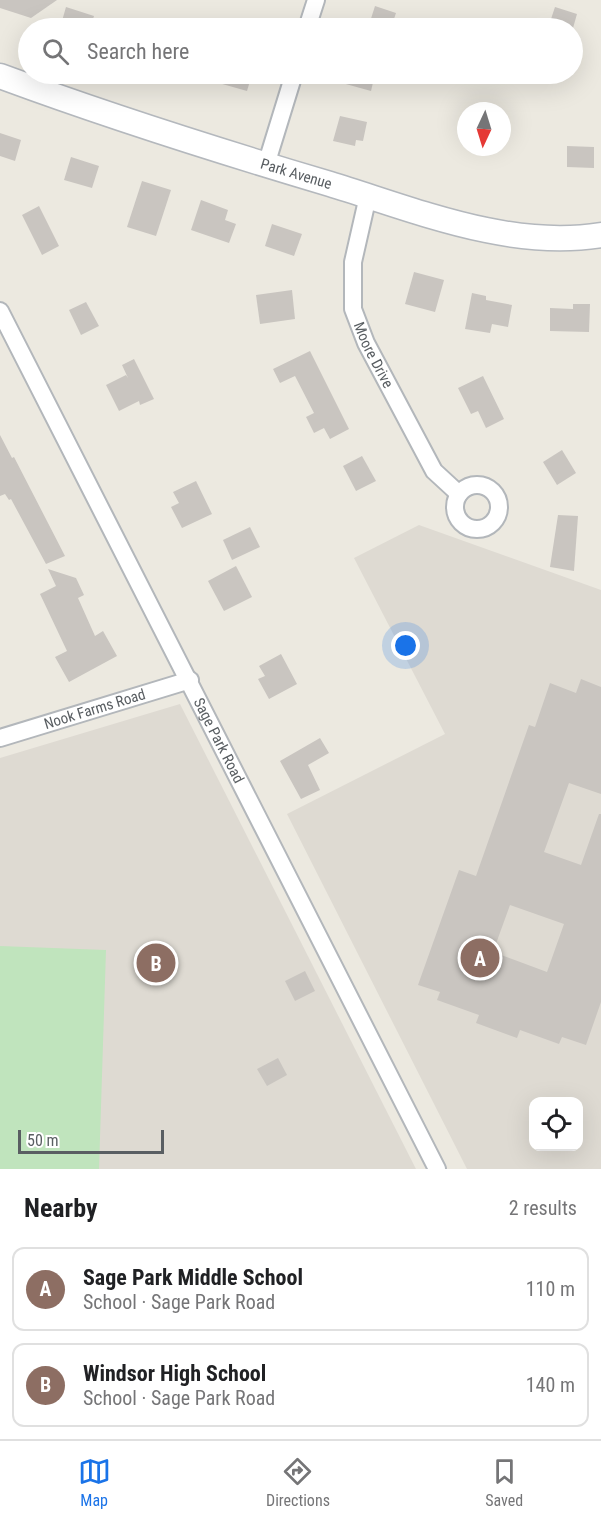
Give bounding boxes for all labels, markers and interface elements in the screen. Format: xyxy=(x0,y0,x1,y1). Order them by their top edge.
search box xyxy=(18,18,583,84)
icon: search xyxy=(39,35,72,68)
text: Search here xyxy=(87,39,189,64)
north arrow xyxy=(457,102,511,156)
street label: Park Avenue xyxy=(258,155,334,193)
street label: Moore Drive xyxy=(350,319,397,391)
your location xyxy=(391,631,420,660)
street label: Nook Farms Road xyxy=(42,685,148,733)
street label: Sage Park Road xyxy=(190,695,248,786)
pin: A xyxy=(460,936,500,980)
pin: B xyxy=(136,940,176,986)
map controls xyxy=(529,1097,583,1151)
button: locate xyxy=(529,1097,583,1151)
scale bar xyxy=(18,1127,164,1154)
text: 50 m xyxy=(27,1131,59,1150)
text: Nearby xyxy=(24,1193,98,1223)
text: 2 results xyxy=(509,1196,577,1220)
text: Sage Park Middle School xyxy=(83,1265,303,1290)
text: A xyxy=(40,1277,51,1301)
text: 110 m xyxy=(526,1277,575,1301)
text: School · Sage Park Road xyxy=(83,1290,275,1314)
text: Windsor High School xyxy=(83,1361,266,1386)
text: B xyxy=(40,1373,51,1397)
text: 140 m xyxy=(526,1373,575,1397)
text: School · Sage Park Road xyxy=(83,1386,275,1410)
tab: Map xyxy=(78,1455,111,1510)
tab: Directions xyxy=(266,1455,330,1510)
tab: Saved xyxy=(485,1455,523,1510)

